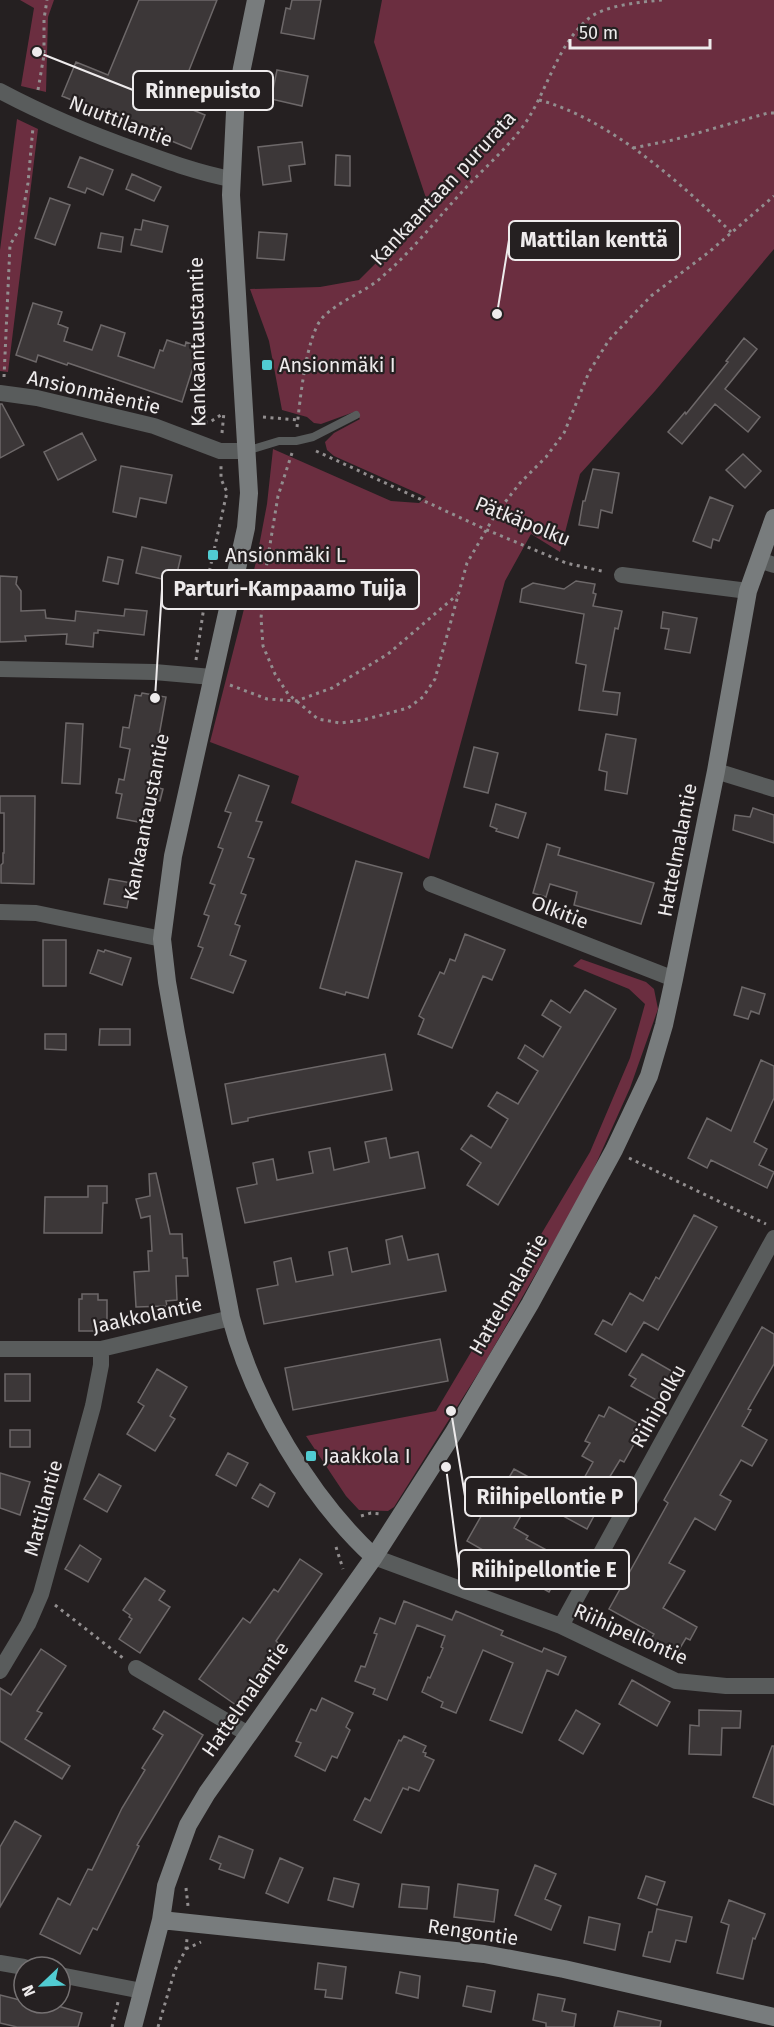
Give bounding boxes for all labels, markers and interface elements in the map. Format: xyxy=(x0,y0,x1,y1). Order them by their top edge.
scale bar xyxy=(570,12,710,50)
text: 50 m xyxy=(579,22,618,44)
callout: Rinnepuisto xyxy=(133,71,273,110)
text: Rinnepuisto xyxy=(145,78,261,104)
street label: Nuuttilantie xyxy=(66,90,176,152)
street label: Kankaantaan pururata xyxy=(365,106,521,270)
callout: Mattilan kenttä xyxy=(509,221,680,260)
text: Mattilan kenttä xyxy=(520,227,668,253)
street label: Kankaantaustantie xyxy=(184,257,210,427)
place label: Ansionmäki I xyxy=(279,353,396,377)
marker: Ansionmäki I xyxy=(260,358,274,372)
street label: Ansionmäentie xyxy=(25,365,163,419)
street label: Pätkäpolku xyxy=(472,491,574,551)
place label: Ansionmäki L xyxy=(225,543,346,567)
marker: Ansionmäki L xyxy=(206,548,220,562)
callout: Parturi-Kampaamo Tuija xyxy=(162,570,419,609)
text: Parturi-Kampaamo Tuija xyxy=(174,576,406,602)
street label: Kankaantaustantie xyxy=(118,731,174,903)
street label: Hattelmalantie xyxy=(652,781,702,919)
street label: Olkitie xyxy=(528,890,592,934)
street label: Hattelmalantie xyxy=(464,1229,552,1359)
street label: Jaakkolantie xyxy=(90,1292,204,1338)
street label: Riihipolku xyxy=(625,1360,691,1452)
place label: Jaakkola I xyxy=(323,1444,411,1468)
marker: Jaakkola I xyxy=(304,1449,318,1463)
street label: Mattilantie xyxy=(19,1457,67,1559)
callout: Riihipellontie P xyxy=(465,1477,636,1516)
text: Riihipellontie P xyxy=(477,1484,624,1510)
callout: Riihipellontie E xyxy=(459,1550,629,1589)
text: Riihipellontie E xyxy=(471,1557,617,1583)
street label: Riihipellontie xyxy=(570,1598,692,1670)
street label: Hattelmalantie xyxy=(196,1637,294,1761)
street label: Rengontie xyxy=(426,1914,520,1950)
north arrow xyxy=(12,1955,72,2015)
text: N xyxy=(18,1982,39,1999)

